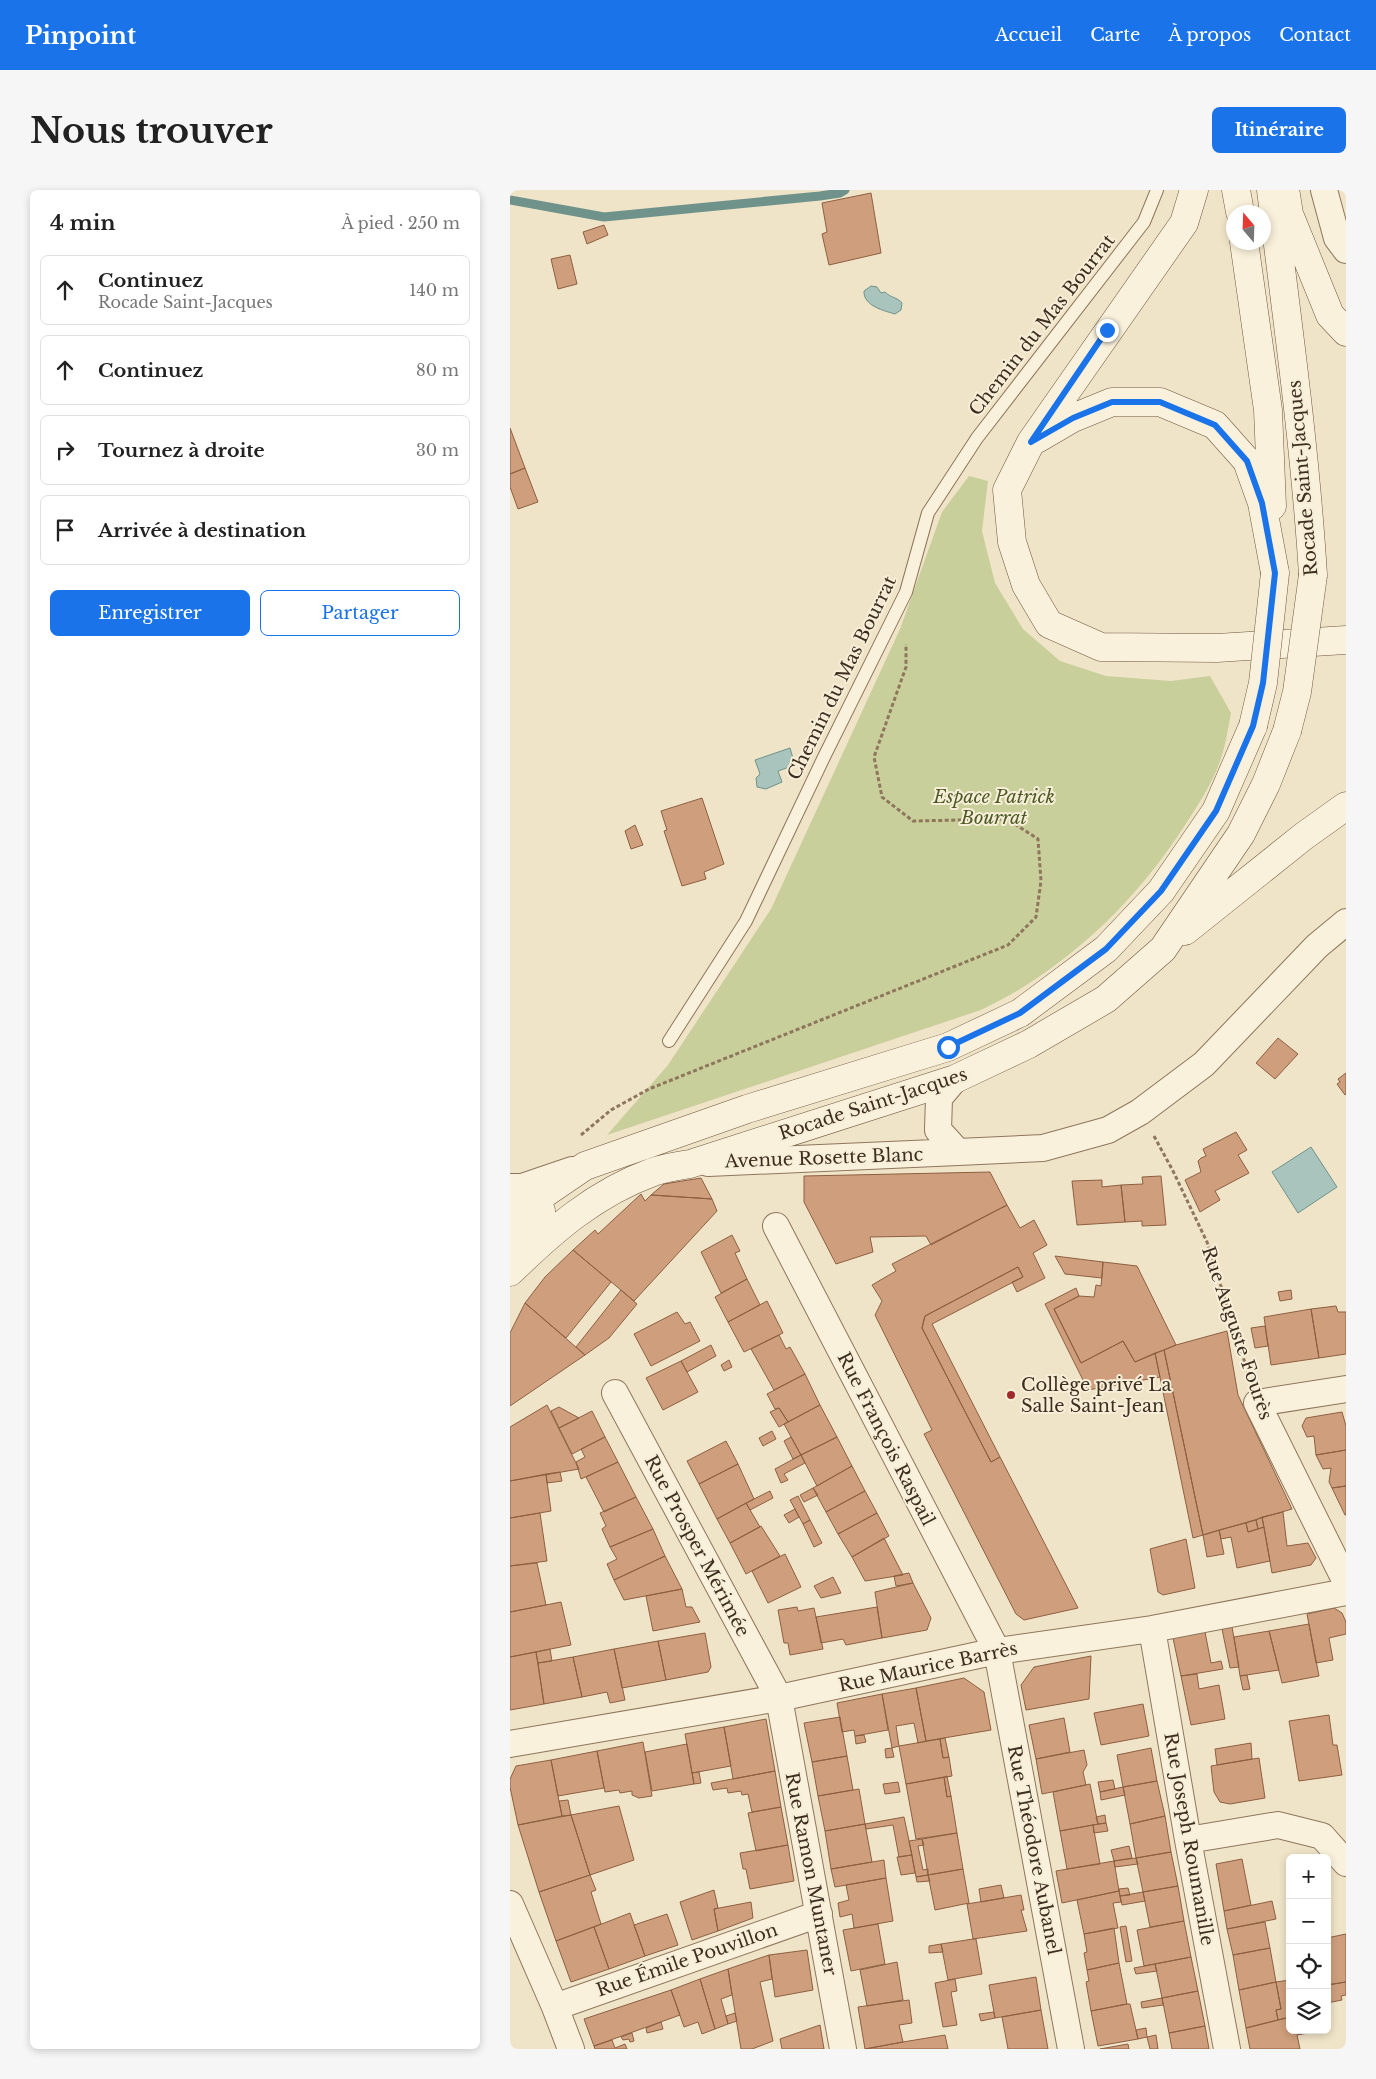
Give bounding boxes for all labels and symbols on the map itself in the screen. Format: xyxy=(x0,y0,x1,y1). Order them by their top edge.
north arrow xyxy=(1226,205,1271,250)
street label: Chemin du Mas Bourrat xyxy=(964,230,1120,420)
route end xyxy=(1096,319,1119,342)
street label: Rocade Saint-Jacques xyxy=(1283,379,1323,577)
street label: Chemin du Mas Bourrat xyxy=(783,572,901,784)
park label: Espace Patrick Bourrat xyxy=(932,786,1055,829)
route start xyxy=(937,1036,960,1059)
street label: Rocade Saint-Jacques xyxy=(776,1063,970,1145)
street label: Avenue Rosette Blanc xyxy=(723,1144,924,1172)
street label: Rue Auguste Fourès xyxy=(1197,1243,1277,1423)
street label: Rue François Raspail xyxy=(833,1348,939,1530)
place label: Collège privé La Salle Saint-Jean xyxy=(1021,1374,1171,1417)
marker: Collège privé La Salle Saint-Jean xyxy=(1005,1389,1017,1401)
street label: Rue Prosper Mérimée xyxy=(640,1451,754,1641)
street label: Rue Maurice Barrès xyxy=(836,1637,1020,1697)
street label: Rue Joseph Roumanille xyxy=(1159,1731,1219,1947)
street label: Rue Théodore Aubanel xyxy=(1003,1743,1065,1957)
street label: Rue Ramon Muntaner xyxy=(781,1771,842,1978)
street label: Rue Émile Pouvillon xyxy=(593,1918,781,2001)

